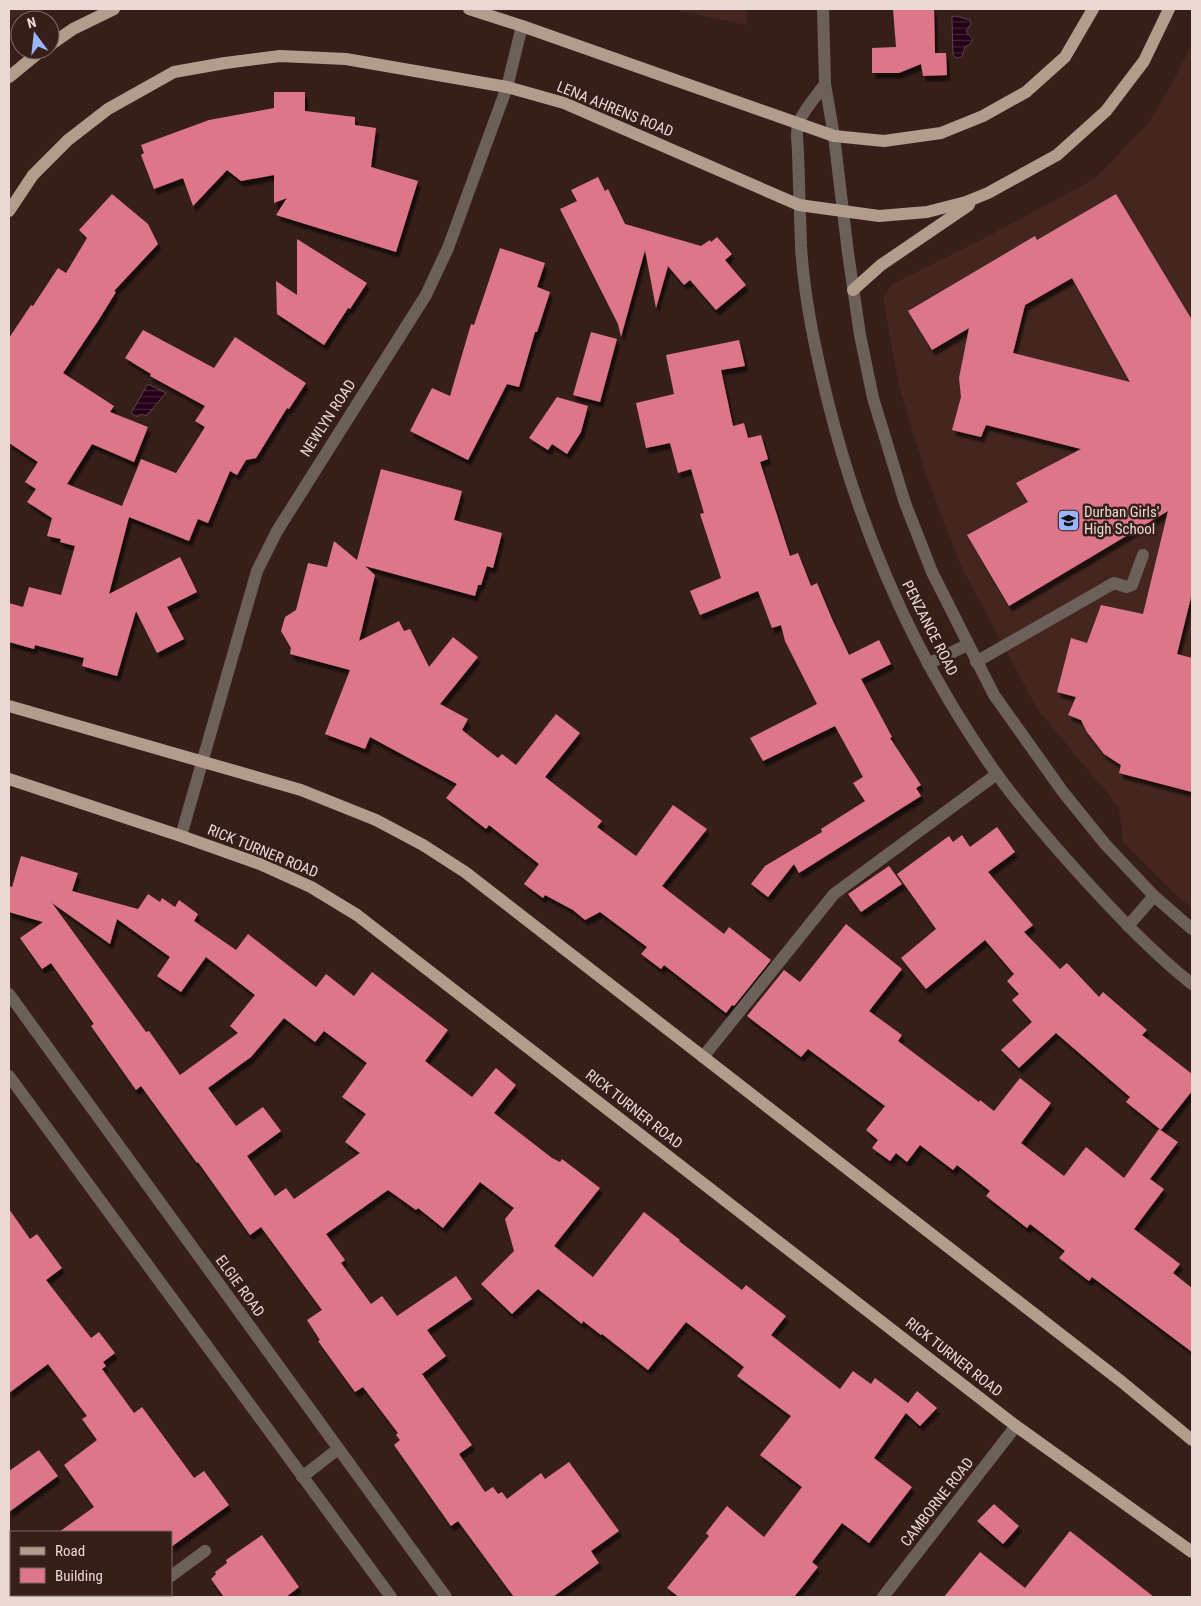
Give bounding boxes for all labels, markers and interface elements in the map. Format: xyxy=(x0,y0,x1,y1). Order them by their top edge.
north arrow xyxy=(10,10,60,60)
text: N xyxy=(25,14,38,31)
street label: LENA AHRENS ROAD xyxy=(554,77,676,141)
street label: NEWLYN ROAD xyxy=(296,376,360,460)
place label: Durban Girls' High School xyxy=(1084,503,1159,538)
school or university icon: Durban Girls' High School xyxy=(1056,509,1080,533)
street label: PENZANCE ROAD xyxy=(898,577,962,679)
street label: RICK TURNER ROAD xyxy=(205,821,321,881)
street label: RICK TURNER ROAD xyxy=(582,1066,686,1152)
street label: ELGIE ROAD xyxy=(212,1252,268,1320)
street label: RICK TURNER ROAD xyxy=(902,1314,1006,1400)
street label: CAMBORNE ROAD xyxy=(897,1454,977,1550)
legend xyxy=(10,1531,172,1596)
text: Road xyxy=(55,1542,85,1560)
text: Building xyxy=(55,1567,103,1585)

